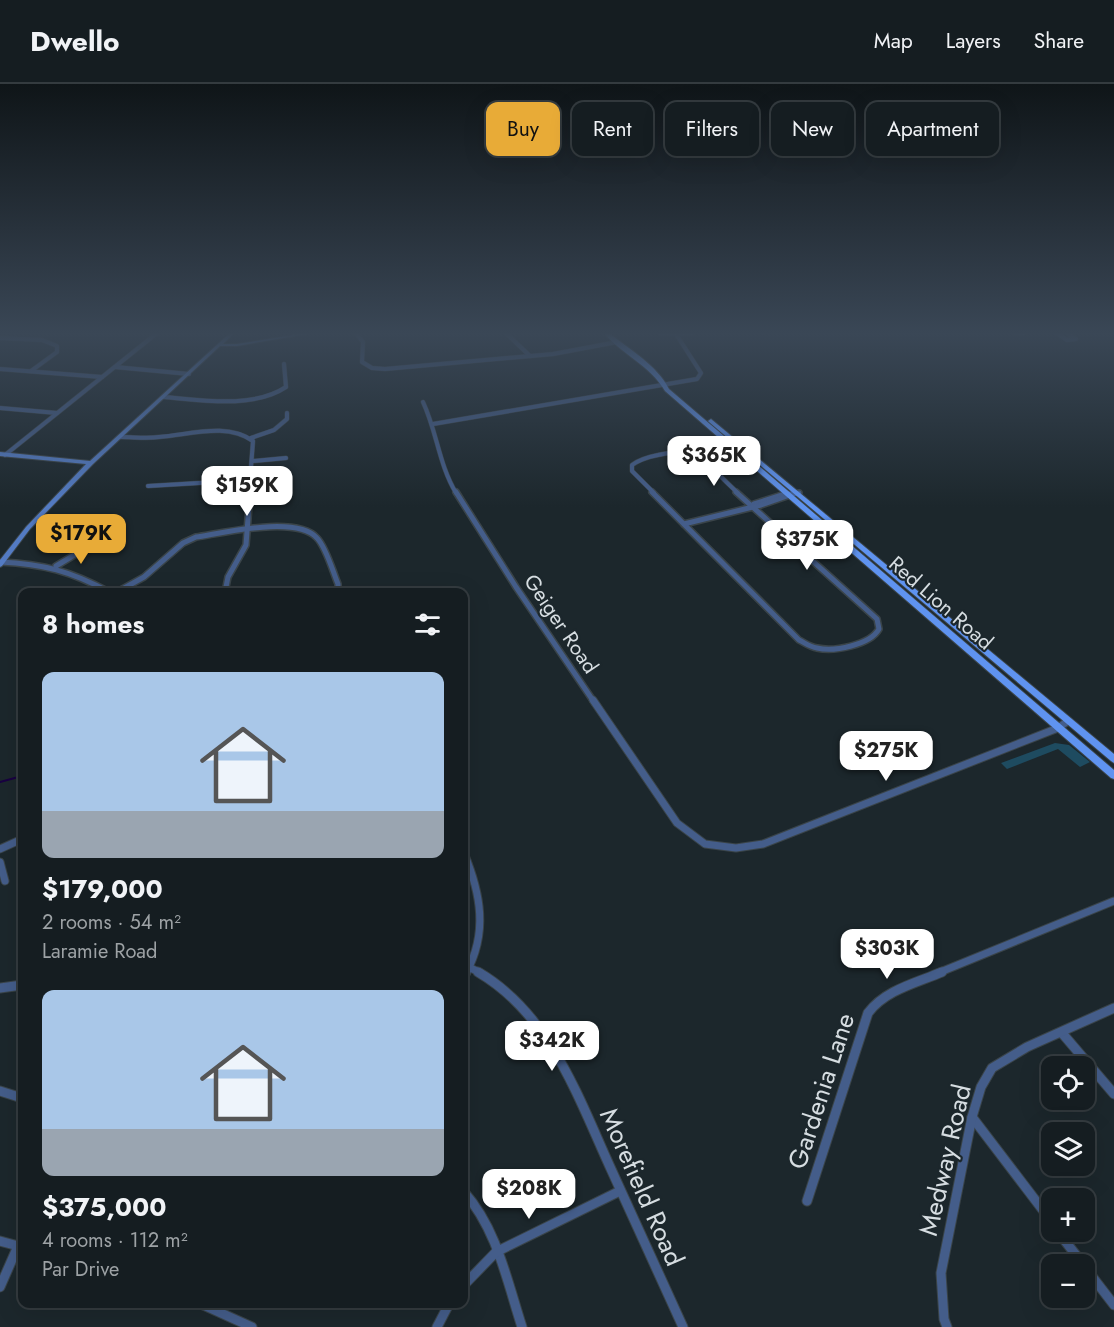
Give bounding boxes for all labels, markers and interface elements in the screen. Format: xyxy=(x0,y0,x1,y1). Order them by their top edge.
text: Dwello xyxy=(30,21,120,62)
text: Map xyxy=(874,26,913,56)
text: Layers xyxy=(946,26,1001,56)
text: Share xyxy=(1034,26,1084,56)
chip: Buy xyxy=(486,102,560,156)
chip: Rent xyxy=(572,102,653,156)
chip: Filters xyxy=(665,102,759,156)
chip: New xyxy=(771,102,854,156)
chip: Apartment xyxy=(866,102,999,156)
pin: $365K xyxy=(672,436,756,487)
text: $365K xyxy=(681,441,747,470)
pin: $159K xyxy=(205,466,289,517)
text: $159K xyxy=(216,471,278,500)
pin: $179K xyxy=(39,514,123,565)
text: $179K xyxy=(50,519,112,548)
pin: $375K xyxy=(765,520,849,571)
text: $375K xyxy=(775,525,839,554)
street label: Red Lion Road xyxy=(882,549,1000,657)
street label: Geiger Road xyxy=(517,568,605,680)
text: 8 homes xyxy=(42,605,144,643)
icon: filters xyxy=(411,608,444,641)
icon: home xyxy=(189,711,297,819)
pin: $275K xyxy=(844,731,928,782)
text: $275K xyxy=(854,736,918,765)
text: $179,000 xyxy=(42,870,163,908)
text: 2 rooms · 54 m² xyxy=(42,908,181,937)
pin: $303K xyxy=(845,929,929,980)
text: $303K xyxy=(855,934,919,963)
text: Laramie Road xyxy=(42,937,157,966)
street label: Gardenia Lane xyxy=(778,1008,864,1174)
pin: $342K xyxy=(510,1021,594,1072)
text: $342K xyxy=(519,1026,585,1055)
icon: home xyxy=(189,1029,297,1137)
map controls xyxy=(1041,1056,1095,1308)
button: locate xyxy=(1041,1056,1095,1110)
street label: Medway Road xyxy=(909,1080,981,1240)
street label: Morefield Road xyxy=(590,1102,694,1272)
button: layers xyxy=(1041,1122,1095,1176)
pin: $208K xyxy=(487,1169,571,1220)
text: $208K xyxy=(496,1174,562,1203)
text: $375,000 xyxy=(42,1188,166,1226)
button: + xyxy=(1041,1188,1095,1242)
text: 4 rooms · 112 m² xyxy=(42,1226,188,1255)
button: − xyxy=(1041,1254,1095,1308)
text: Par Drive xyxy=(42,1255,119,1284)

